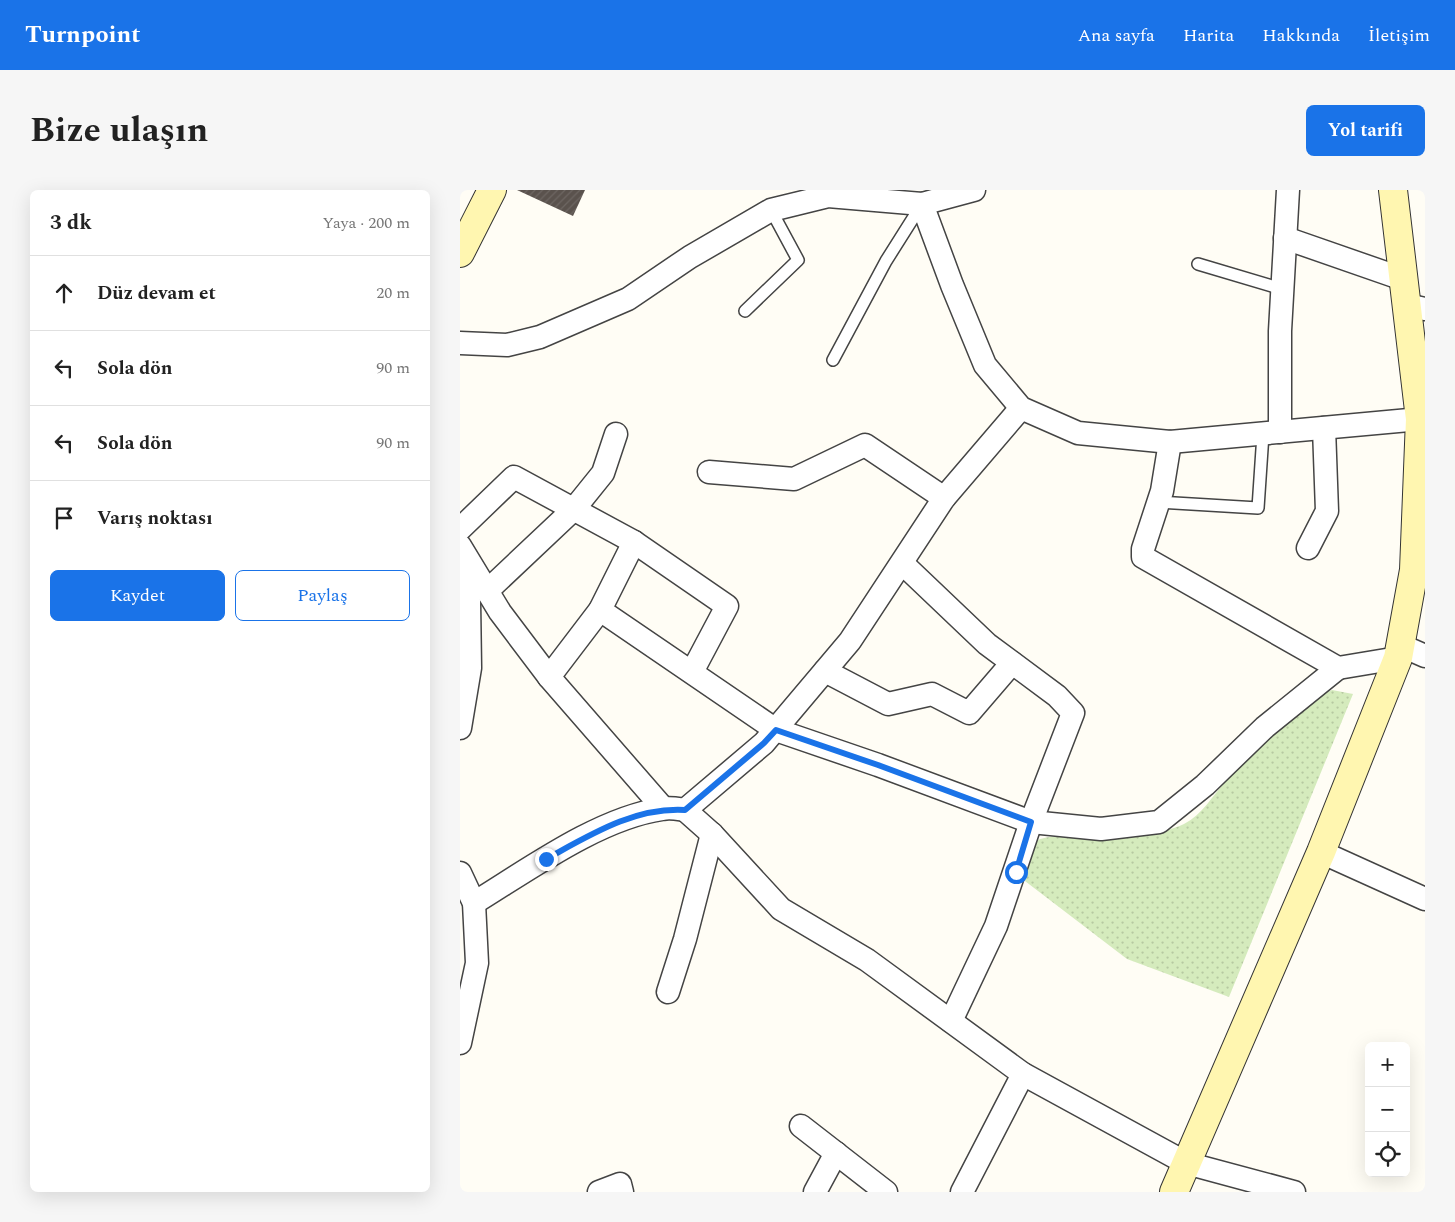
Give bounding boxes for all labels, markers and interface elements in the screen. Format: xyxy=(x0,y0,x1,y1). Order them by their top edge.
text: Turnpoint xyxy=(25,17,141,53)
text: Ana sayfa xyxy=(1078,22,1155,49)
text: Harita xyxy=(1183,22,1234,49)
text: Hakkında xyxy=(1262,22,1340,49)
text: İletişim xyxy=(1368,22,1430,49)
text: Bize ulaşın xyxy=(30,104,208,157)
button: Yol tarifi xyxy=(1306,105,1425,156)
text: 3 dk xyxy=(50,207,92,239)
text: Yaya · 200 m xyxy=(323,211,410,235)
icon: ahead xyxy=(50,279,78,307)
text: Düz devam et xyxy=(97,279,216,308)
text: 20 m xyxy=(376,281,410,305)
icon: left xyxy=(50,354,78,382)
text: Sola dön xyxy=(97,354,172,383)
text: 90 m xyxy=(376,356,410,380)
icon: left xyxy=(50,429,78,457)
text: Sola dön xyxy=(97,429,172,458)
text: 90 m xyxy=(376,431,410,455)
icon: arrive xyxy=(50,504,78,532)
text: Varış noktası xyxy=(97,504,213,533)
button: Kaydet xyxy=(50,570,225,621)
button: Paylaş xyxy=(235,570,410,621)
route end xyxy=(535,848,558,871)
route start xyxy=(1005,861,1028,884)
map controls xyxy=(1365,1042,1410,1177)
button: + xyxy=(1365,1042,1410,1087)
button: − xyxy=(1365,1087,1410,1132)
button: locate xyxy=(1365,1132,1410,1177)

